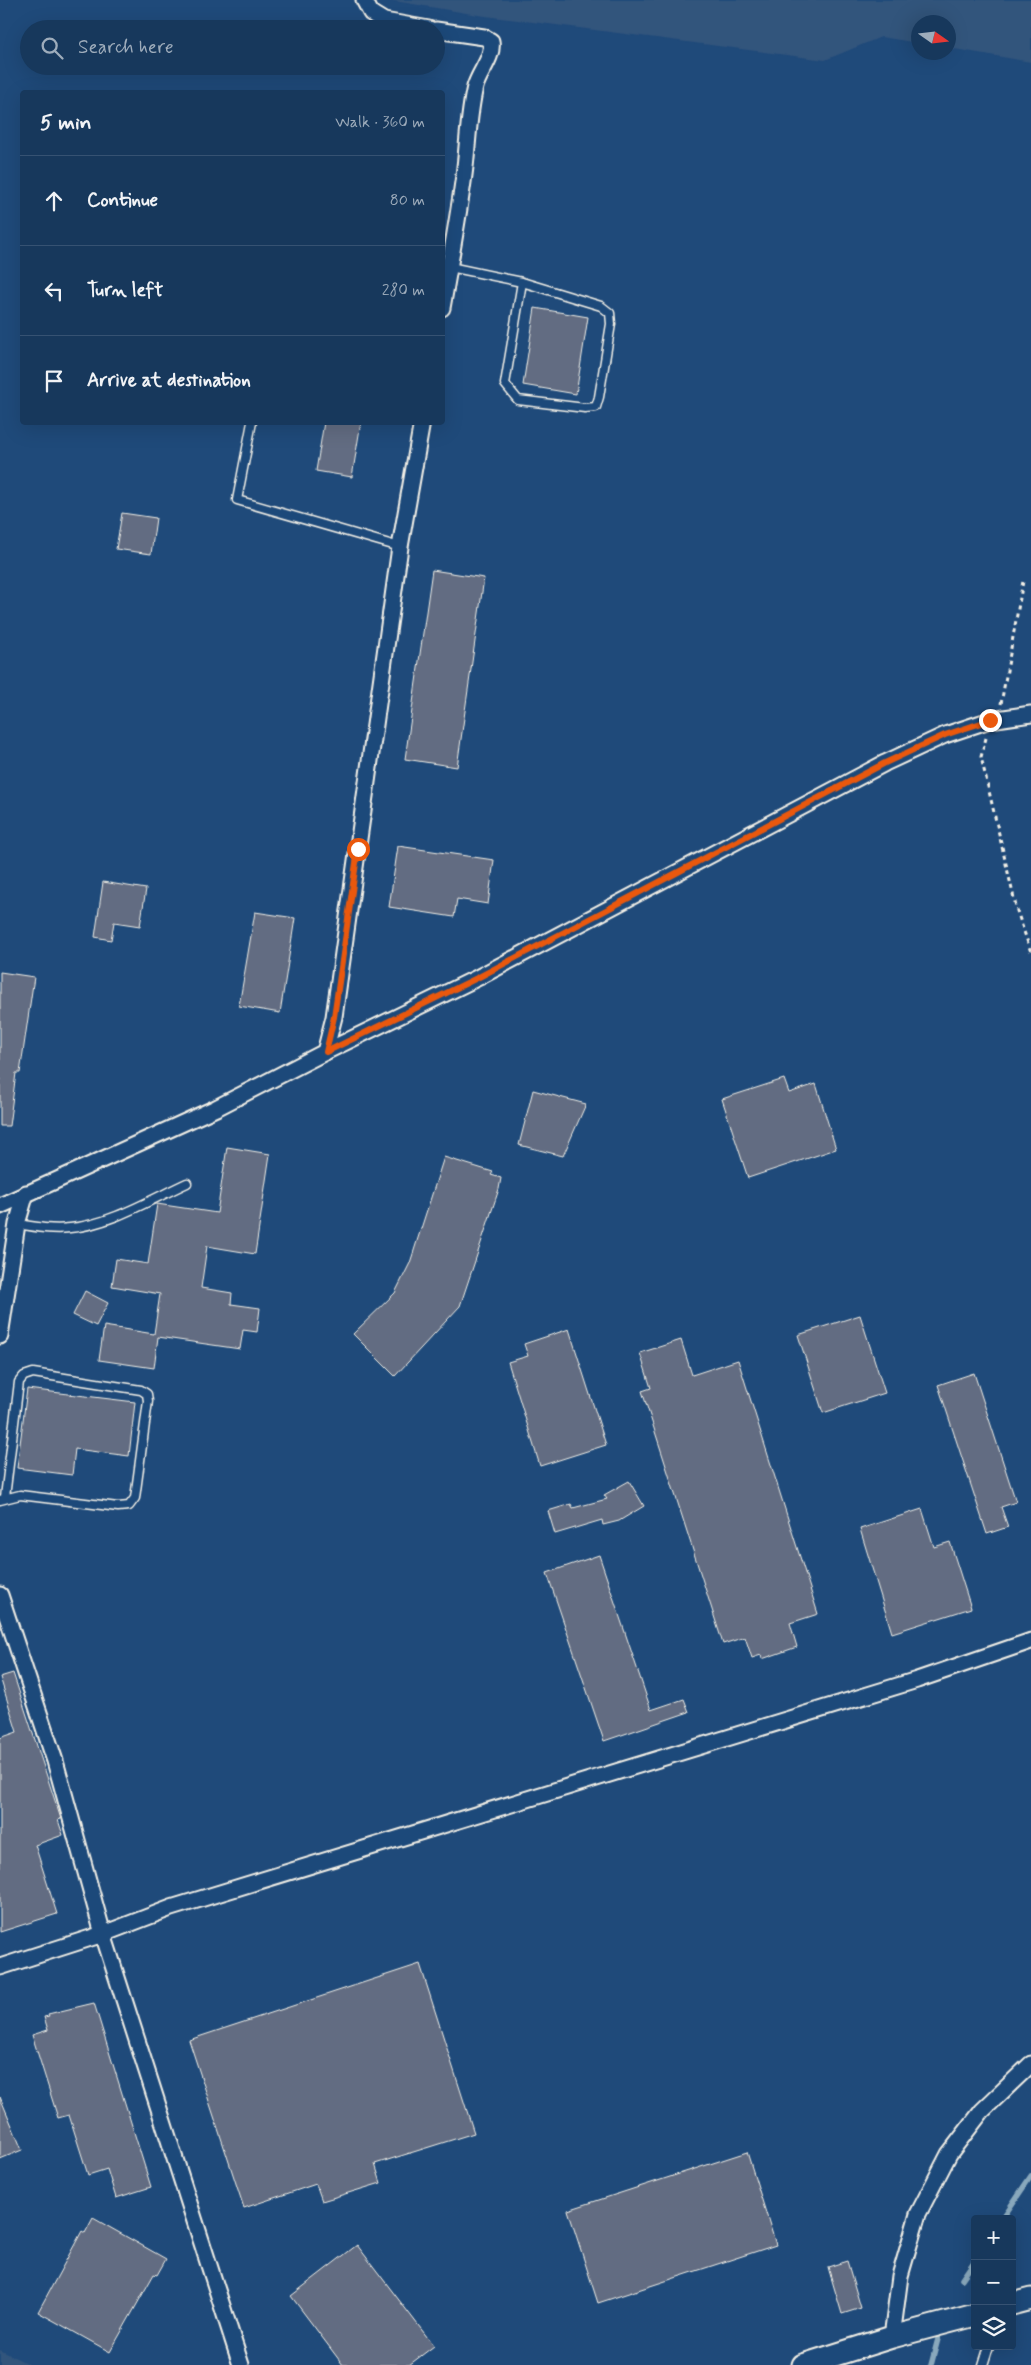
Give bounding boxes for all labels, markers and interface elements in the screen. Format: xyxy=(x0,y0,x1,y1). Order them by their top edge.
north arrow xyxy=(911,15,956,60)
search box xyxy=(20,20,445,75)
icon: search xyxy=(38,34,66,62)
text: Search here xyxy=(78,35,174,60)
text: 5 min xyxy=(40,109,92,137)
text: Walk · 360 m xyxy=(335,112,425,133)
icon: ahead xyxy=(40,187,68,215)
text: Continue xyxy=(87,188,158,213)
text: 80 m xyxy=(390,190,425,211)
icon: left xyxy=(40,277,68,305)
text: Turn left xyxy=(87,278,163,303)
text: 280 m xyxy=(382,280,425,301)
icon: arrive xyxy=(40,367,68,395)
text: Arrive at destination xyxy=(87,368,251,393)
route end xyxy=(979,709,1002,732)
route start xyxy=(347,838,370,861)
map controls xyxy=(971,2215,1016,2350)
button: + xyxy=(971,2215,1016,2260)
button: − xyxy=(971,2260,1016,2305)
button: layers xyxy=(971,2305,1016,2350)

